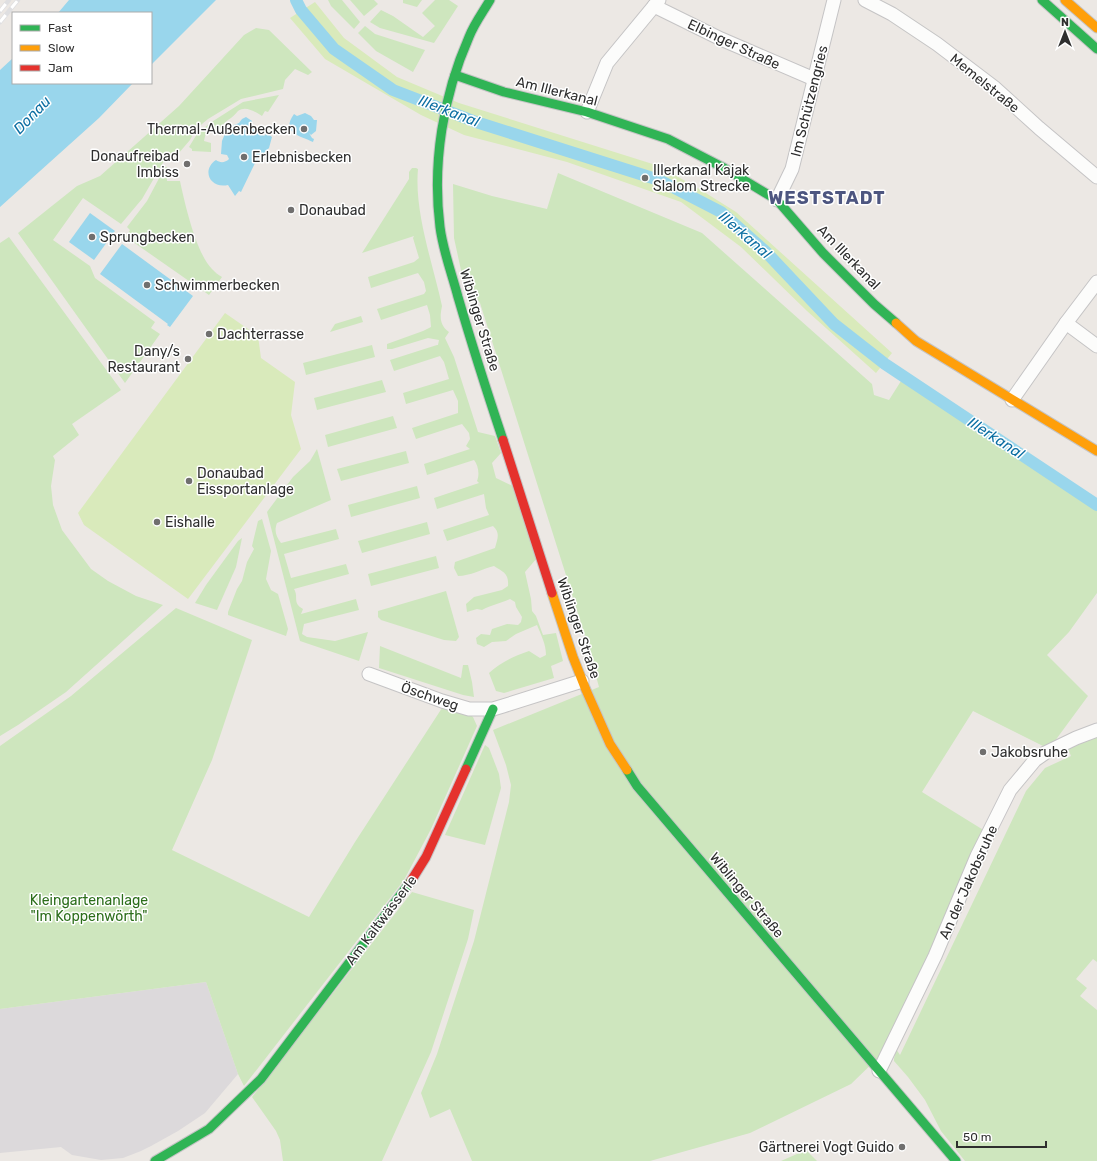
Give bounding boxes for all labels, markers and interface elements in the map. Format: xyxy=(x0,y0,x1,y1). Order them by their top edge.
legend xyxy=(12,12,152,84)
north arrow xyxy=(1045,12,1085,52)
street label: Elbinger Straße xyxy=(685,16,783,73)
text: N xyxy=(1061,16,1069,29)
text: Fast xyxy=(48,21,72,35)
text: Slow xyxy=(48,41,75,55)
street label: Im Schützengries xyxy=(787,44,832,158)
street label: Memelstraße xyxy=(947,50,1023,117)
text: Jam xyxy=(48,61,73,75)
street label: Am Illerkanal xyxy=(514,73,599,110)
water label: Illerkanal xyxy=(416,91,482,131)
water label: Donau xyxy=(10,92,54,138)
place label: Thermal-Außenbecken xyxy=(147,121,296,138)
marker: Thermal-Außenbecken xyxy=(299,124,309,134)
place label: Donaufreibad Imbiss xyxy=(90,148,179,181)
place label: Erlebnisbecken xyxy=(252,149,352,166)
marker: Erlebnisbecken xyxy=(239,152,249,162)
marker: Donaufreibad Imbiss xyxy=(182,159,192,169)
place label: Illerkanal Kajak Slalom Strecke xyxy=(653,162,750,195)
marker: Illerkanal Kajak Slalom Strecke xyxy=(640,173,650,183)
district label: WESTSTADT xyxy=(768,187,886,209)
place label: Donaubad xyxy=(299,202,366,219)
marker: Donaubad xyxy=(286,205,296,215)
water label: Illerkanal xyxy=(715,207,775,263)
street label: Am Illerkanal xyxy=(814,221,884,293)
place label: Sprungbecken xyxy=(100,229,195,246)
marker: Sprungbecken xyxy=(87,232,97,242)
street label: Wiblinger Straße xyxy=(456,267,503,373)
place label: Schwimmerbecken xyxy=(155,277,280,294)
marker: Schwimmerbecken xyxy=(142,280,152,290)
place label: Dachterrasse xyxy=(217,326,304,343)
marker: Dachterrasse xyxy=(204,329,214,339)
place label: Dany/s Restaurant xyxy=(108,343,181,376)
marker: Dany/s Restaurant xyxy=(183,354,193,364)
water label: Illerkanal xyxy=(964,413,1028,463)
place label: Donaubad Eissportanlage xyxy=(197,465,294,498)
marker: Donaubad Eissportanlage xyxy=(184,476,194,486)
place label: Eishalle xyxy=(165,514,215,531)
marker: Eishalle xyxy=(152,517,162,527)
street label: Wiblinger Straße xyxy=(553,575,604,681)
street label: Öschweg xyxy=(399,679,461,714)
place label: Jakobsruhe xyxy=(991,744,1068,761)
marker: Jakobsruhe xyxy=(978,747,988,757)
street label: An der Jakobsruhe xyxy=(936,822,1001,942)
street label: Wiblinger Straße xyxy=(706,849,787,942)
street label: Am Kaltwässerle xyxy=(342,872,421,968)
park label: Kleingartenanlage "Im Koppenwörth" xyxy=(30,892,148,925)
scale bar xyxy=(957,1123,1046,1149)
text: 50 m xyxy=(963,1130,991,1144)
place label: Gärtnerei Vogt Guido xyxy=(759,1139,894,1156)
marker: Gärtnerei Vogt Guido xyxy=(897,1142,907,1152)

